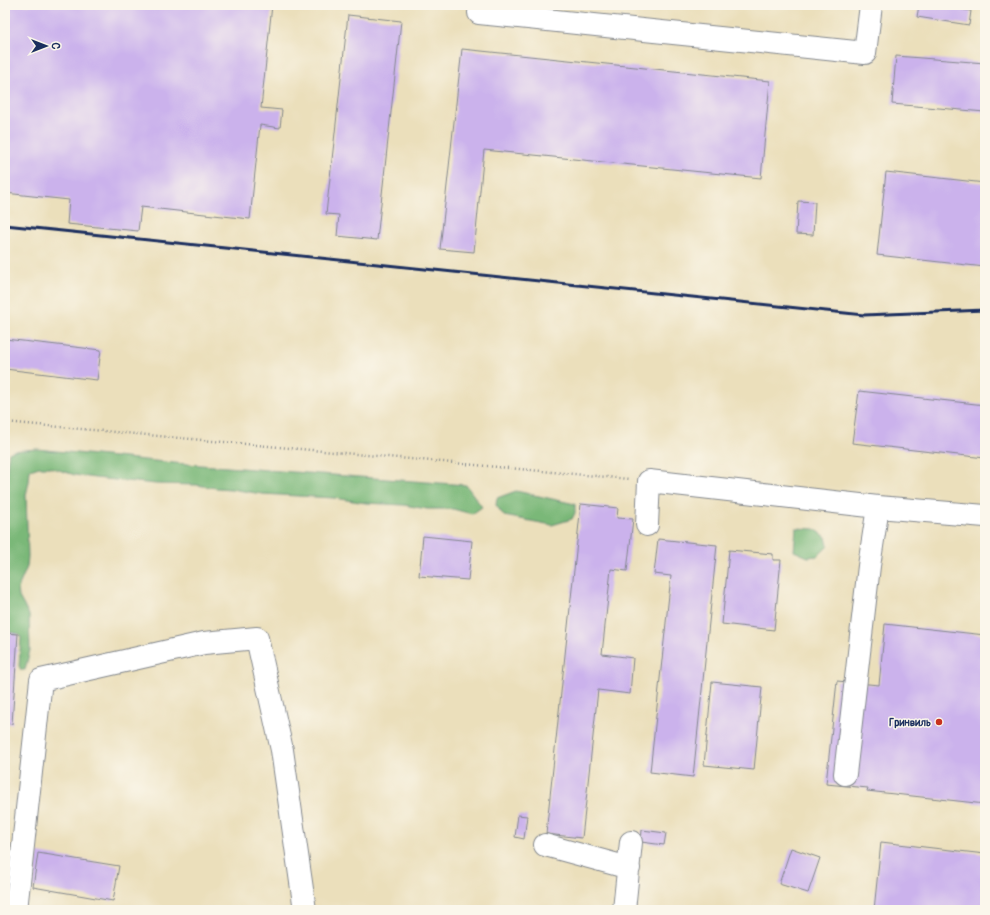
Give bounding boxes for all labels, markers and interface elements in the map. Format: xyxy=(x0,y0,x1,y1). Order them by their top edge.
north arrow xyxy=(26,26,66,66)
text: С xyxy=(49,43,62,50)
place label: Гринвиль xyxy=(889,716,931,729)
marker: Гринвиль xyxy=(934,717,944,727)

